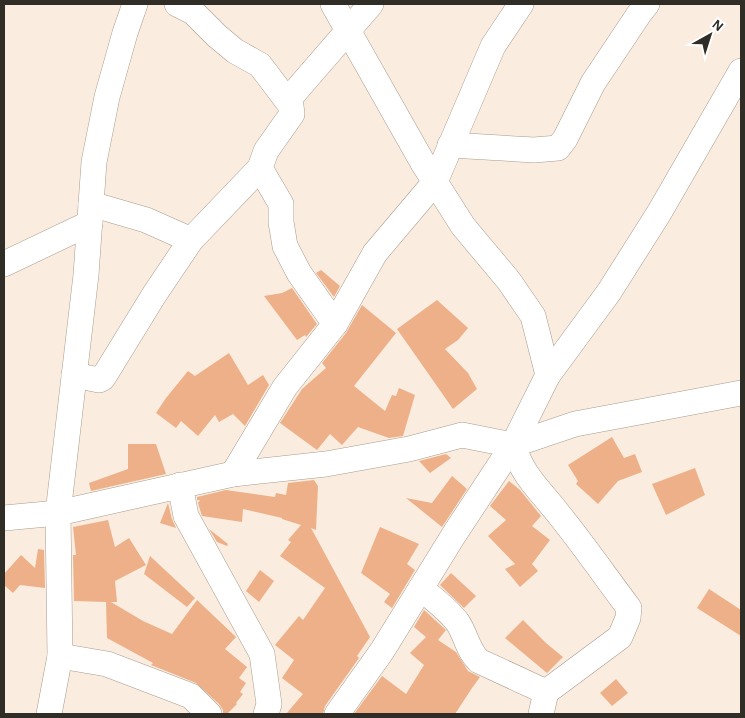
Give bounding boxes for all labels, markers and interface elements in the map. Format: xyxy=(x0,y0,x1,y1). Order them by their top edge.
north arrow xyxy=(685,10,735,60)
text: N xyxy=(709,17,726,34)

